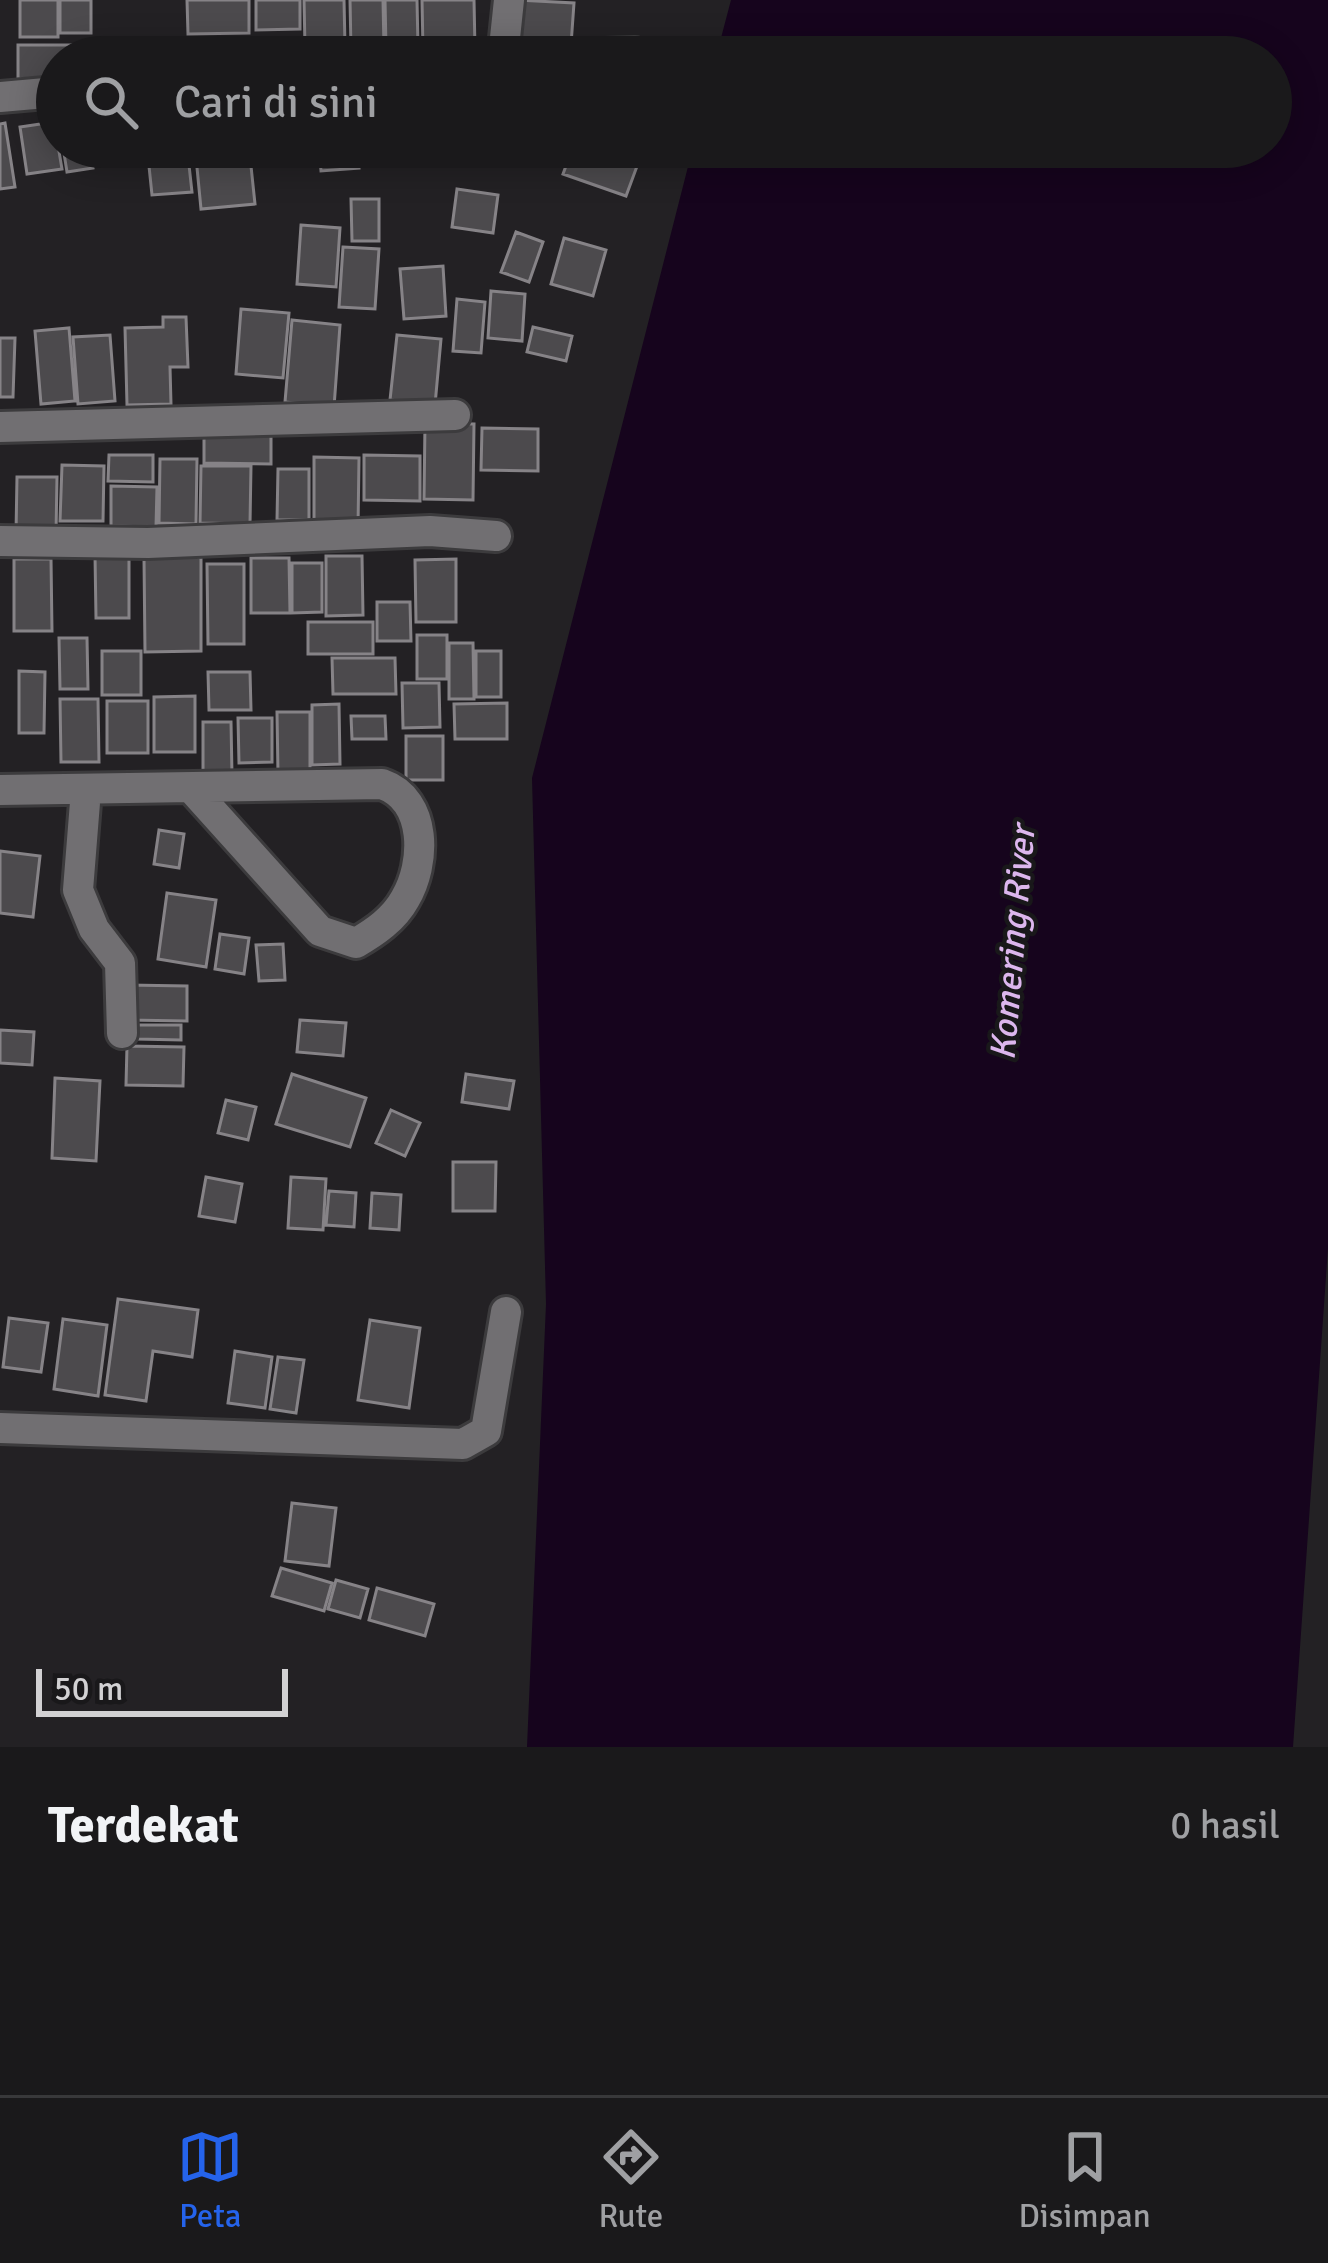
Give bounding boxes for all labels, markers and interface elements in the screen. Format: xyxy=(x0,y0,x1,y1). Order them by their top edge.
search box xyxy=(36,36,1292,168)
icon: search xyxy=(78,69,144,135)
text: Cari di sini xyxy=(174,75,378,130)
water label: Komering River xyxy=(980,819,1046,1062)
scale bar xyxy=(36,1663,288,1716)
text: 50 m xyxy=(54,1669,123,1710)
text: Terdekat xyxy=(48,1794,239,1857)
text: 0 hasil xyxy=(1170,1801,1280,1849)
tab: Peta xyxy=(177,2124,243,2237)
tab: Rute xyxy=(598,2124,664,2237)
tab: Disimpan xyxy=(1018,2124,1151,2237)

